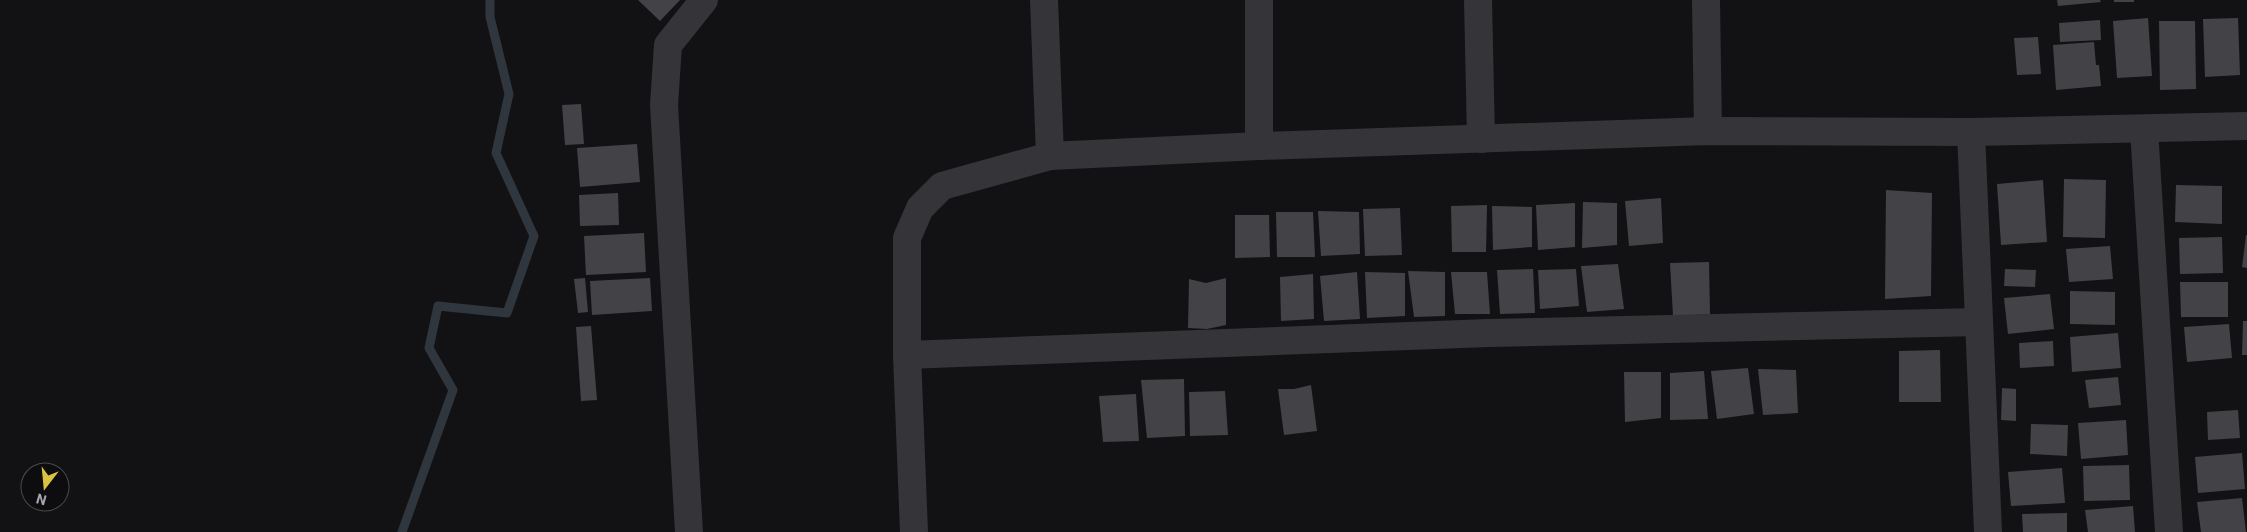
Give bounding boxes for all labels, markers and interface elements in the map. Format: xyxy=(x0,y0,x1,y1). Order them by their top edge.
north arrow xyxy=(20,462,70,512)
text: N xyxy=(34,490,48,509)

